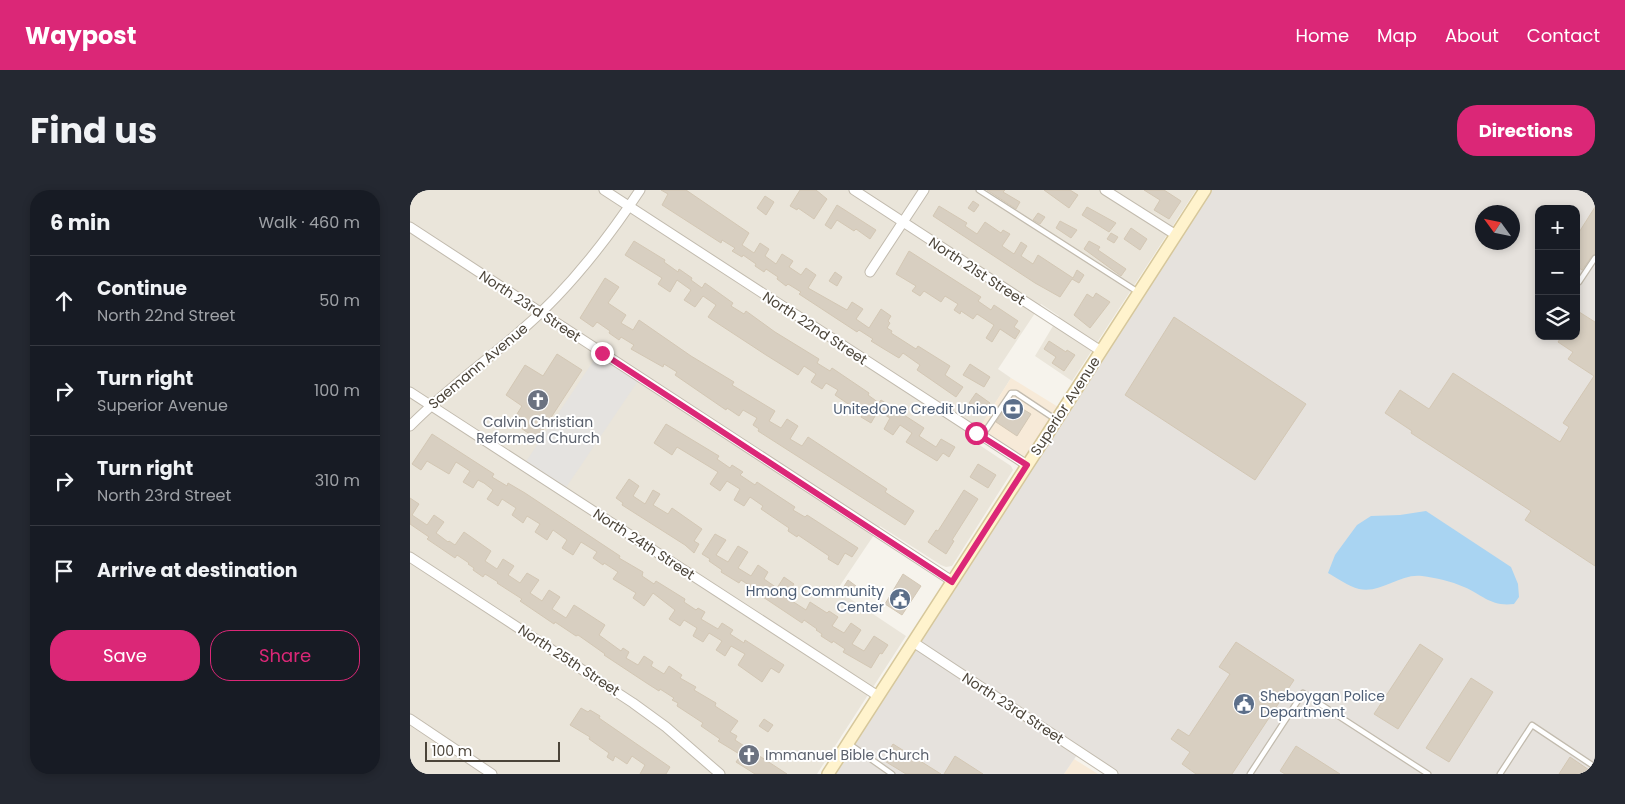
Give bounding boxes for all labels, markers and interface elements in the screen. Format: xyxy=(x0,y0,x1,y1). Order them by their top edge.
text: Waypost xyxy=(25,19,136,52)
text: Home xyxy=(1295,23,1349,48)
text: Map xyxy=(1377,23,1417,48)
text: About xyxy=(1445,23,1499,48)
text: Contact xyxy=(1527,23,1600,48)
button: Directions xyxy=(1457,105,1595,156)
text: Find us xyxy=(30,106,157,155)
north arrow xyxy=(1475,205,1520,250)
map controls xyxy=(1535,205,1580,340)
button: + xyxy=(1535,205,1580,250)
text: 6 min xyxy=(50,208,110,237)
text: Walk · 460 m xyxy=(258,211,360,234)
street label: North 21st Street xyxy=(925,232,1029,310)
button: − xyxy=(1535,250,1580,295)
street label: North 23rd Street xyxy=(475,266,585,346)
text: Continue xyxy=(97,275,187,302)
icon: ahead xyxy=(50,287,78,315)
street label: North 22nd Street xyxy=(759,287,871,369)
text: 50 m xyxy=(319,289,360,312)
button: layers xyxy=(1535,295,1580,340)
text: North 22nd Street xyxy=(97,304,235,327)
street label: Saemann Avenue xyxy=(424,318,532,414)
route end xyxy=(591,342,614,365)
street label: Superior Avenue xyxy=(1025,352,1105,459)
text: Turn right xyxy=(97,365,193,392)
icon: right xyxy=(50,377,78,405)
text: 100 m xyxy=(314,379,360,402)
church icon: Calvin Christian Reformed Church xyxy=(526,388,550,412)
text: Superior Avenue xyxy=(97,394,228,417)
bank icon: UnitedOne Credit Union xyxy=(1001,397,1025,421)
place label: UnitedOne Credit Union xyxy=(833,399,997,419)
place label: Calvin Christian Reformed Church xyxy=(476,412,600,448)
route start xyxy=(965,422,988,445)
text: Turn right xyxy=(97,455,193,482)
icon: right xyxy=(50,467,78,495)
text: 310 m xyxy=(315,469,360,492)
text: North 23rd Street xyxy=(97,484,231,507)
street label: North 24th Street xyxy=(589,504,699,584)
icon: arrive xyxy=(50,557,78,585)
text: Arrive at destination xyxy=(97,557,298,584)
place label: Hmong Community Center xyxy=(746,581,884,617)
public building icon: Hmong Community Center xyxy=(888,587,912,611)
street label: North 25th Street xyxy=(514,620,624,700)
button: Save xyxy=(50,630,200,681)
button: Share xyxy=(210,630,360,681)
street label: North 23rd Street xyxy=(958,668,1068,748)
place label: Sheboygan Police Department xyxy=(1260,686,1385,722)
public building icon: Sheboygan Police Department xyxy=(1232,692,1256,716)
scale bar xyxy=(425,739,560,762)
text: 100 m xyxy=(432,741,472,761)
church icon: Immanuel Bible Church xyxy=(737,743,761,767)
place label: Immanuel Bible Church xyxy=(765,745,929,765)

